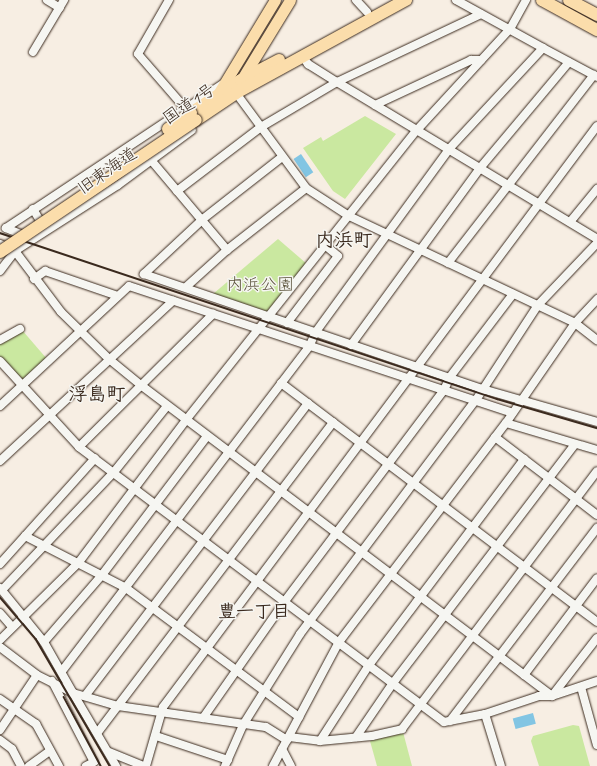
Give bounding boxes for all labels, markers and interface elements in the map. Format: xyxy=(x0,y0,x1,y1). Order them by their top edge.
street label: 国道1号 xyxy=(159,79,219,129)
street label: 旧東海道 xyxy=(73,143,141,199)
district label: 内浜町 xyxy=(316,230,372,252)
park label: 内浜公園 xyxy=(226,275,294,295)
district label: 浮島町 xyxy=(69,384,125,406)
district label: 豊一丁目 xyxy=(218,600,290,622)

